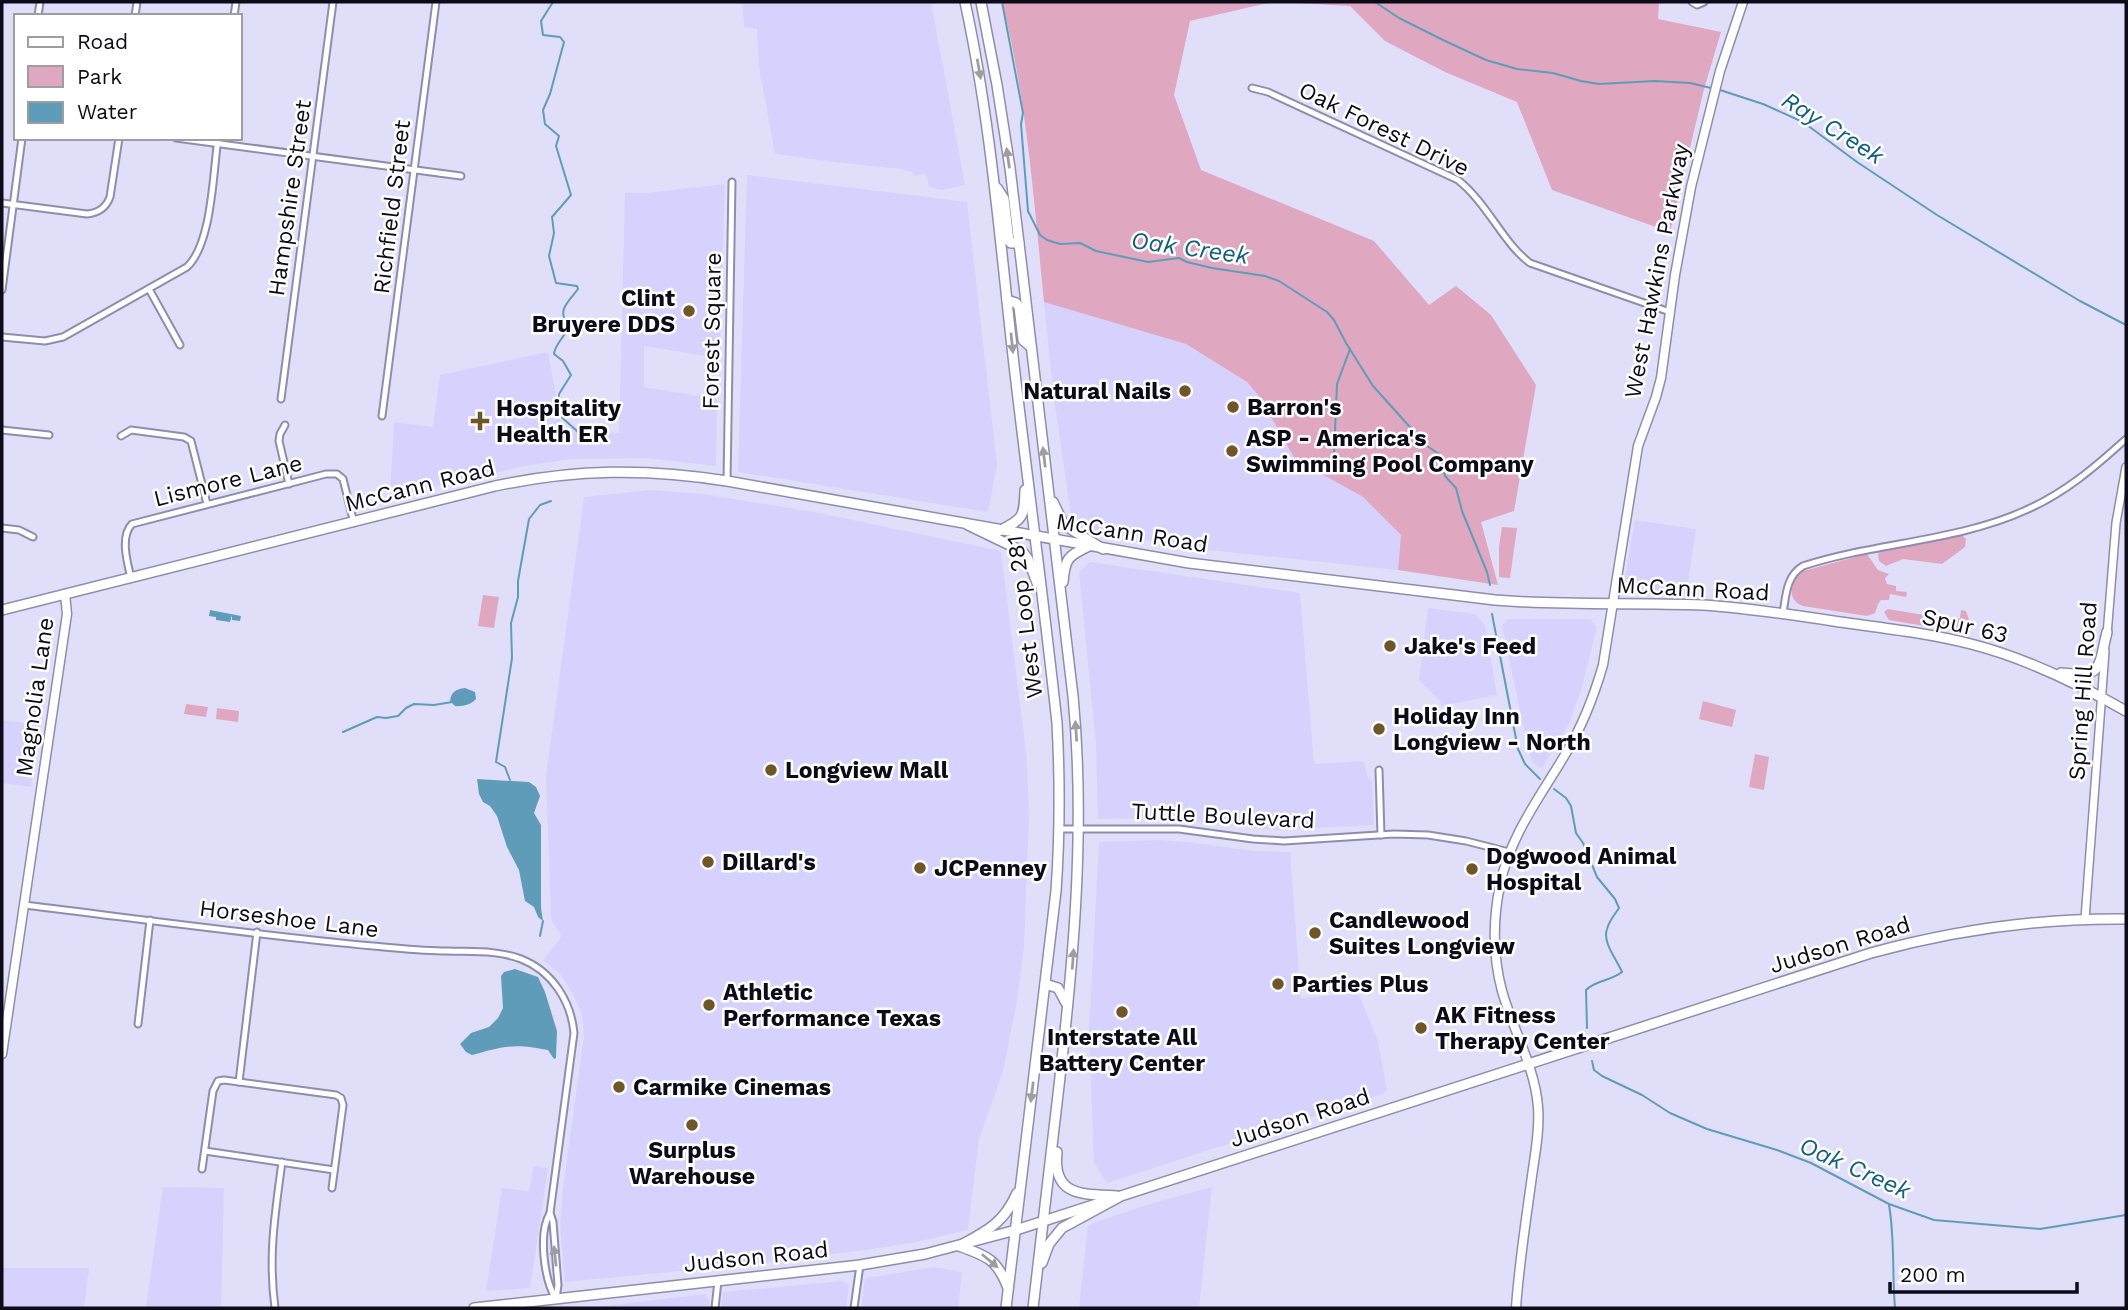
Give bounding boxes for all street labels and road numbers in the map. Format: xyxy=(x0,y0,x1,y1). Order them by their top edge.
street label: Oak Forest Drive xyxy=(1294,76,1474,182)
street label: Hampshire Street xyxy=(263,98,317,298)
street label: Richfield Street xyxy=(368,118,416,296)
street label: West Hawkins Parkway xyxy=(1619,141,1695,401)
street label: Forest Square xyxy=(697,252,727,410)
street label: Lismore Lane xyxy=(151,449,305,513)
street label: McCann Road xyxy=(342,454,498,518)
street label: McCann Road xyxy=(1054,508,1210,558)
street label: West Loop 281 xyxy=(1002,534,1048,700)
street label: McCann Road xyxy=(1616,572,1770,606)
street label: Spring Hill Road xyxy=(2063,601,2103,781)
street label: Spur 63 xyxy=(1919,603,2011,649)
street label: Magnolia Lane xyxy=(10,616,60,778)
street label: Tuttle Boulevard xyxy=(1131,798,1315,834)
street label: Horseshoe Lane xyxy=(198,895,380,943)
street label: Judson Road xyxy=(1766,911,1914,979)
street label: Judson Road xyxy=(1227,1083,1373,1153)
street label: Judson Road xyxy=(682,1236,830,1278)

